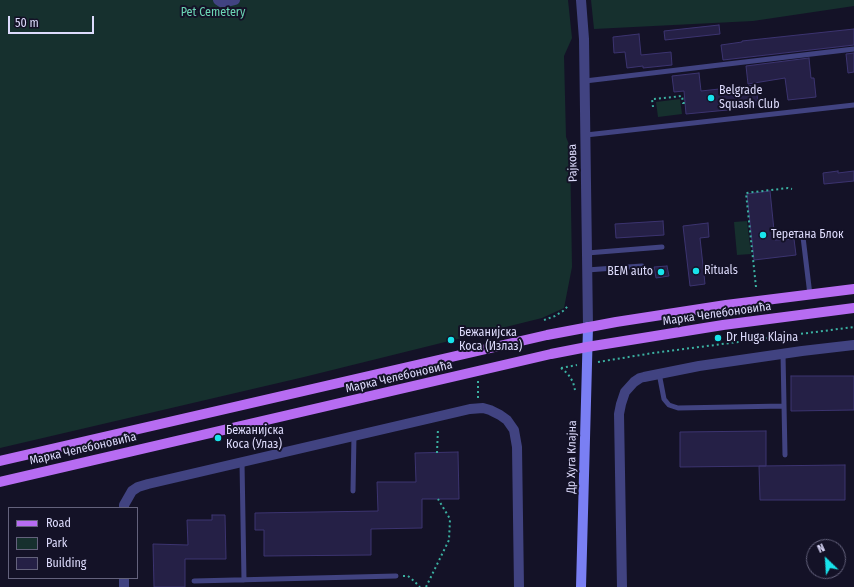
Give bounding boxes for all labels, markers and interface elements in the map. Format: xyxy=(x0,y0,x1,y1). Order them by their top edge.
park label: Pet Cemetery xyxy=(181,6,245,20)
scale bar xyxy=(10,8,96,34)
text: 50 m xyxy=(15,16,39,30)
place label: Belgrade Squash Club xyxy=(719,84,780,112)
marker: Belgrade Squash Club xyxy=(706,93,716,103)
street label: Рајкова xyxy=(565,144,581,182)
place label: Теретана Блок xyxy=(771,228,844,242)
marker: Теретана Блок xyxy=(758,230,768,240)
place label: Rituals xyxy=(704,264,738,278)
place label: BEM auto xyxy=(607,265,653,279)
marker: Rituals xyxy=(691,266,701,276)
marker: BEM auto xyxy=(656,267,666,277)
street label: Марка Челебоновића xyxy=(662,299,772,329)
place label: Бежанијска Коса (Излаз) xyxy=(459,326,522,354)
place label: Dr Huga Klajna xyxy=(726,331,798,345)
marker: Dr Huga Klajna xyxy=(713,333,723,343)
marker: Бежанијска Коса (Излаз) xyxy=(446,335,456,345)
street label: Марка Челебоновића xyxy=(344,358,454,396)
street label: Др Хуга Клајна xyxy=(564,420,580,494)
place label: Бежанијска Коса (Улаз) xyxy=(226,424,284,452)
street label: Марка Челебоновића xyxy=(28,430,138,468)
marker: Бежанијска Коса (Улаз) xyxy=(213,433,223,443)
legend xyxy=(8,507,138,579)
text: Road xyxy=(46,516,71,530)
text: Park xyxy=(46,536,67,550)
north arrow xyxy=(806,539,846,579)
text: N xyxy=(815,541,827,556)
text: Building xyxy=(46,556,86,570)

